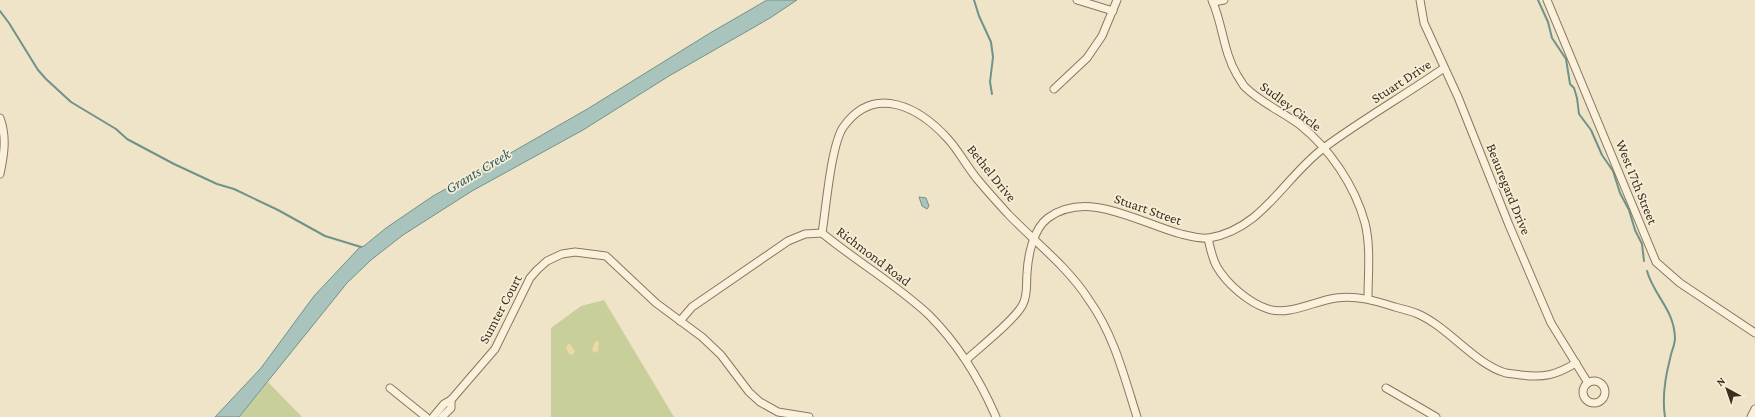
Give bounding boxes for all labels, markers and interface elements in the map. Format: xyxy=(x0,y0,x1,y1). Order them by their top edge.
street label: Stuart Drive xyxy=(1368,56,1434,106)
street label: Sudley Circle xyxy=(1257,78,1325,134)
street label: West 17th Street xyxy=(1613,137,1661,227)
street label: Bethel Drive xyxy=(964,141,1020,205)
street label: Beauregard Drive xyxy=(1483,141,1535,237)
water label: Grants Creek xyxy=(443,145,514,197)
street label: Stuart Street xyxy=(1112,190,1184,228)
street label: Richmond Road xyxy=(834,223,915,289)
street label: Sumter Court xyxy=(475,272,525,346)
north arrow xyxy=(1707,369,1747,409)
text: N xyxy=(1714,374,1728,388)

